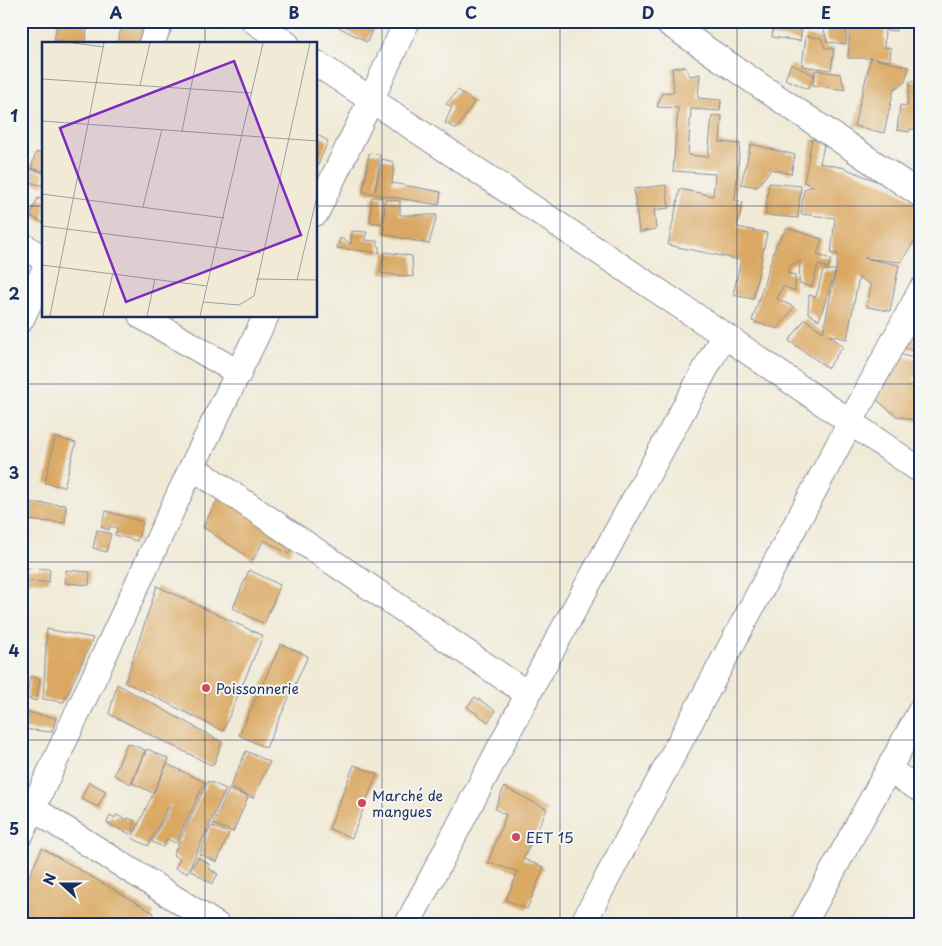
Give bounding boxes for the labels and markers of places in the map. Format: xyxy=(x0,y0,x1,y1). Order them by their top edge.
place label: Poissonnerie xyxy=(216,678,299,699)
marker: Poissonnerie xyxy=(200,682,212,694)
place label: Marché de mangues xyxy=(372,785,444,822)
marker: Marché de mangues xyxy=(356,797,368,809)
place label: EET 15 xyxy=(526,827,574,848)
marker: EET 15 xyxy=(510,831,522,843)

